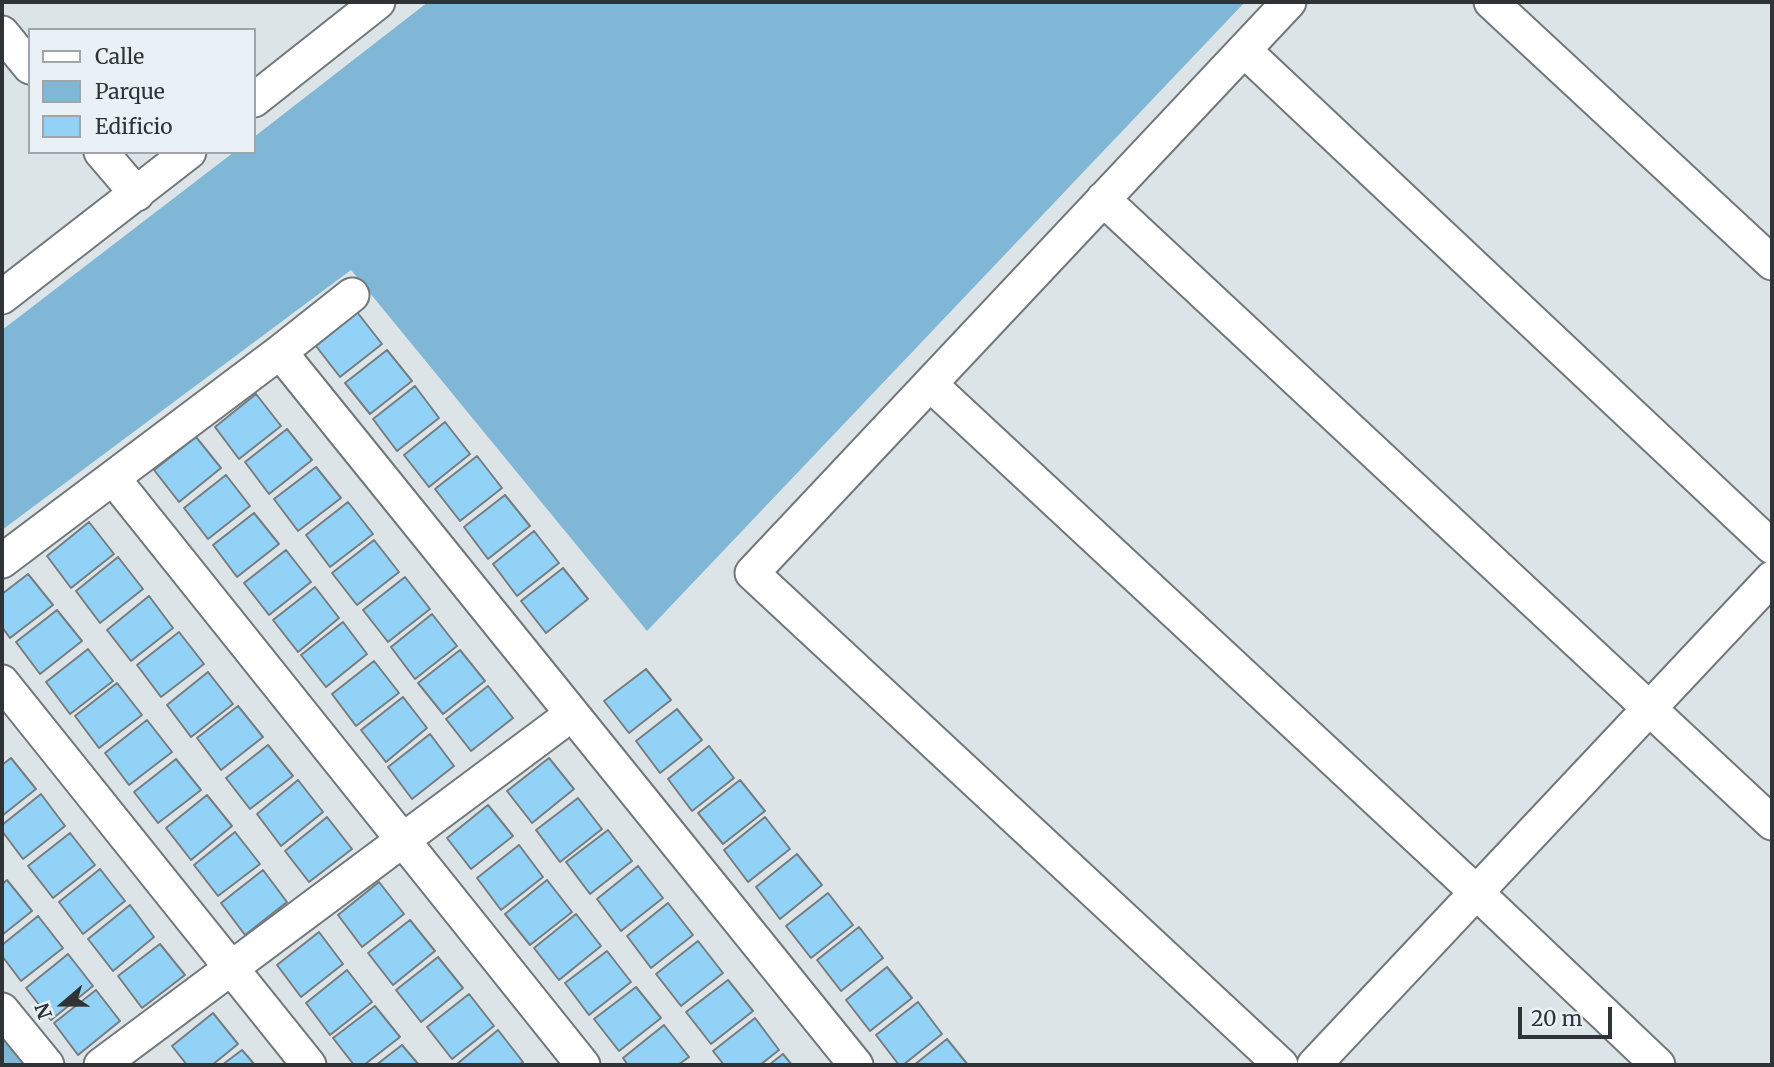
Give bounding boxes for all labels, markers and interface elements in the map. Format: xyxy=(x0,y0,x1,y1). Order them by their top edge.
legend xyxy=(28,28,256,154)
text: Calle xyxy=(95,43,144,70)
text: Parque xyxy=(95,78,165,105)
text: Edificio xyxy=(95,113,172,140)
north arrow xyxy=(28,969,98,1039)
scale bar xyxy=(1522,993,1616,1038)
text: N xyxy=(29,1000,57,1022)
text: 20 m xyxy=(1531,1005,1582,1032)

